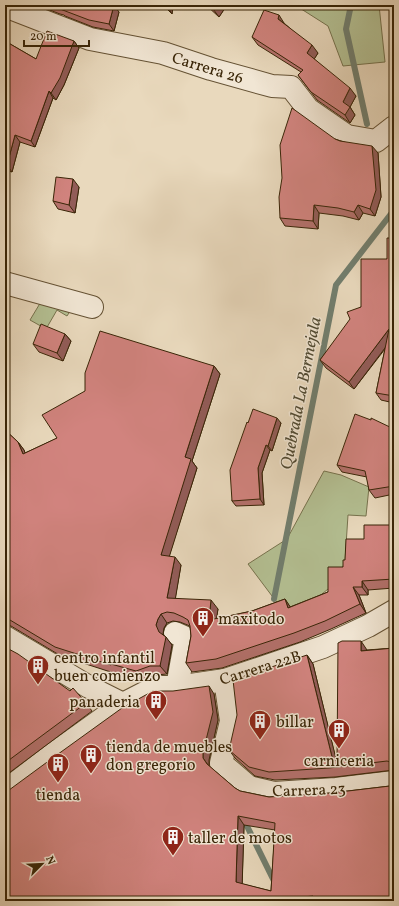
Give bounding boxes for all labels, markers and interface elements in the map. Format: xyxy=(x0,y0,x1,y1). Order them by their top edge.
scale bar xyxy=(24,22,89,48)
text: 20 m xyxy=(30,29,57,45)
street label: Carrera 26 xyxy=(169,48,246,90)
water label: Quebrada La Bermejala xyxy=(275,315,328,472)
building icon: maxitodo xyxy=(190,605,216,638)
place label: maxitodo xyxy=(218,609,285,631)
street label: Carrera 22B xyxy=(217,646,304,692)
place label: centro infantil buen comienzo xyxy=(54,648,160,688)
building icon: centro infantil buen comienzo xyxy=(25,653,51,686)
building icon: panaderia xyxy=(143,688,169,721)
place label: panaderia xyxy=(69,692,140,714)
building icon: billar xyxy=(247,708,273,741)
place label: billar xyxy=(276,712,314,734)
building icon: carniceria xyxy=(326,717,352,750)
place label: tienda de muebles don gregorio xyxy=(106,737,232,777)
building icon: tienda de muebles don gregorio xyxy=(78,742,104,775)
building icon: tienda xyxy=(45,751,71,784)
place label: carniceria xyxy=(304,751,374,773)
street label: Carrera 23 xyxy=(272,779,346,803)
place label: tienda xyxy=(36,785,80,807)
building icon: taller de motos xyxy=(160,824,186,857)
place label: taller de motos xyxy=(188,828,292,850)
north arrow xyxy=(22,844,62,884)
text: N xyxy=(41,854,58,867)

